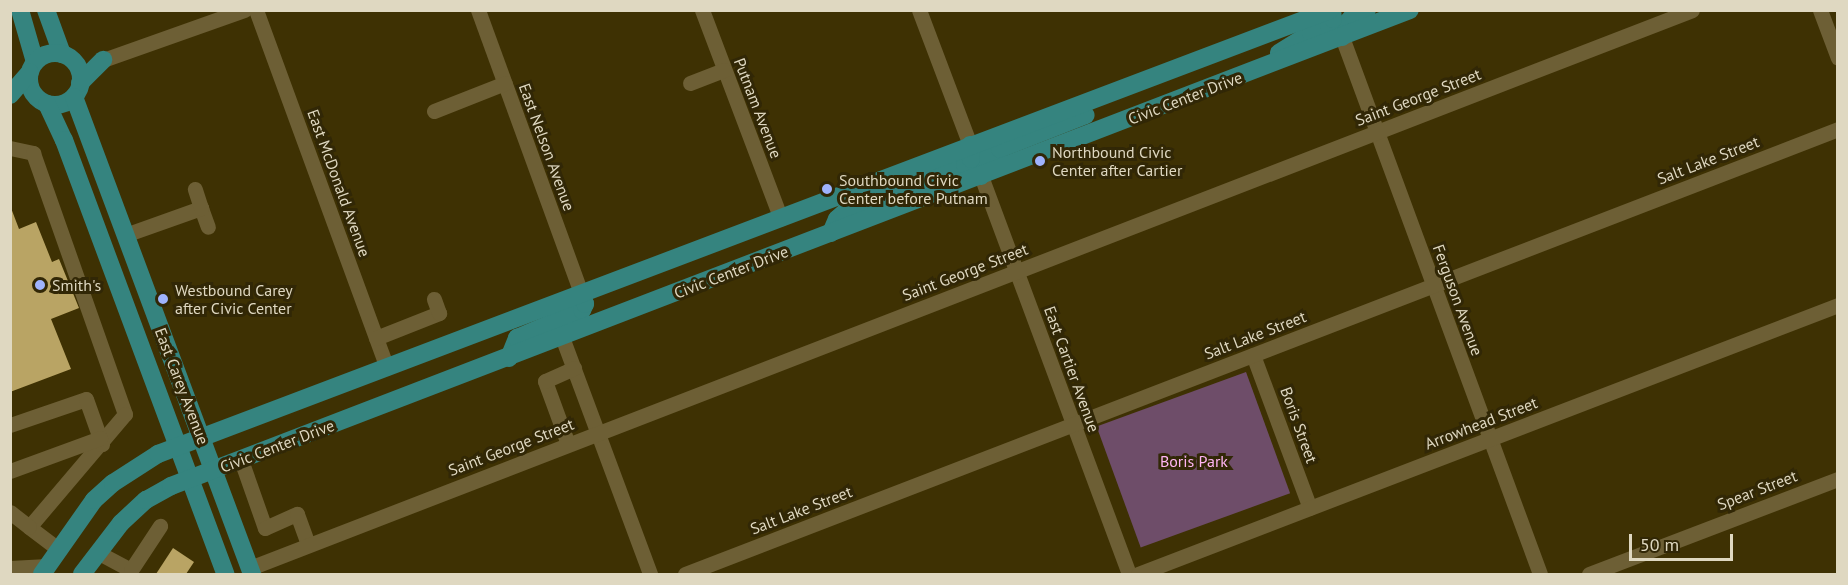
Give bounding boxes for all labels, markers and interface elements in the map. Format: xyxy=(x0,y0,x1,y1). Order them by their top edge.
street label: Putnam Avenue xyxy=(730,55,786,161)
street label: Saint George Street xyxy=(1353,64,1483,130)
street label: Civic Center Drive xyxy=(1125,67,1245,129)
street label: East Nelson Avenue xyxy=(515,80,579,214)
street label: East McDonald Avenue xyxy=(303,106,375,260)
street label: Salt Lake Street xyxy=(1654,132,1762,188)
place label: Northbound Civic Center after Cartier xyxy=(1052,142,1182,180)
marker: Northbound Civic Center after Cartier xyxy=(1033,154,1047,168)
place label: Southbound Civic Center before Putnam xyxy=(839,170,988,208)
marker: Southbound Civic Center before Putnam xyxy=(820,182,834,196)
street label: Saint George Street xyxy=(900,239,1030,305)
street label: Civic Center Drive xyxy=(671,241,791,303)
street label: Ferguson Avenue xyxy=(1429,242,1487,358)
place label: Smith's xyxy=(52,275,101,295)
marker: Smith's xyxy=(33,278,47,292)
place label: Westbound Carey after Civic Center xyxy=(175,280,293,318)
marker: Westbound Carey after Civic Center xyxy=(156,292,170,306)
street label: East Cartier Avenue xyxy=(1040,303,1104,435)
street label: Salt Lake Street xyxy=(1201,307,1309,363)
street label: East Carey Avenue xyxy=(151,324,213,448)
street label: Boris Street xyxy=(1276,384,1322,466)
street label: Arrowhead Street xyxy=(1422,393,1540,453)
street label: Saint George Street xyxy=(446,414,576,480)
street label: Civic Center Drive xyxy=(217,415,337,477)
park label: Boris Park xyxy=(1160,451,1228,471)
street label: Spear Street xyxy=(1714,466,1800,514)
street label: Salt Lake Street xyxy=(747,482,855,538)
scale bar xyxy=(1632,522,1736,560)
text: 50 m xyxy=(1640,533,1679,556)

